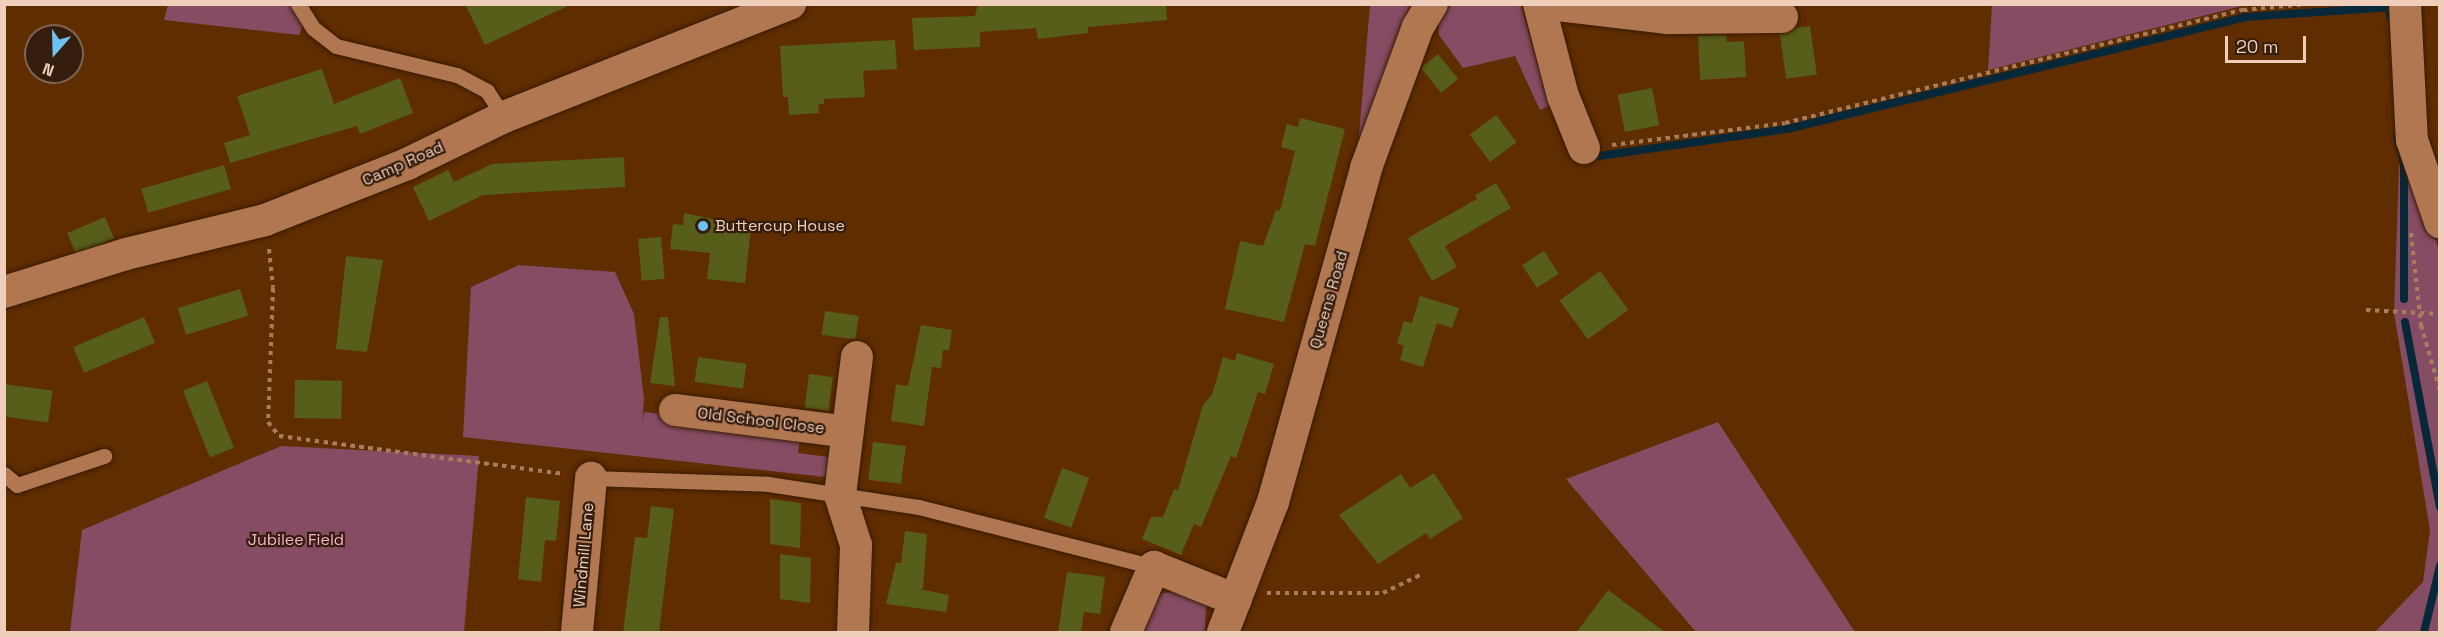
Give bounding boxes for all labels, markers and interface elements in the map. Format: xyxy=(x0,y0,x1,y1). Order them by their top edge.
north arrow xyxy=(24,24,84,84)
scale bar xyxy=(2228,24,2309,62)
text: 20 m xyxy=(2236,35,2279,58)
text: N xyxy=(40,58,57,81)
street label: Camp Road xyxy=(359,138,447,190)
place label: Buttercup House xyxy=(715,216,845,236)
marker: Buttercup House xyxy=(696,219,710,233)
street label: Queens Road xyxy=(1306,249,1352,351)
street label: Old School Close xyxy=(696,404,826,438)
street label: Windmill Lane xyxy=(570,502,598,608)
park label: Jubilee Field xyxy=(248,530,344,550)

